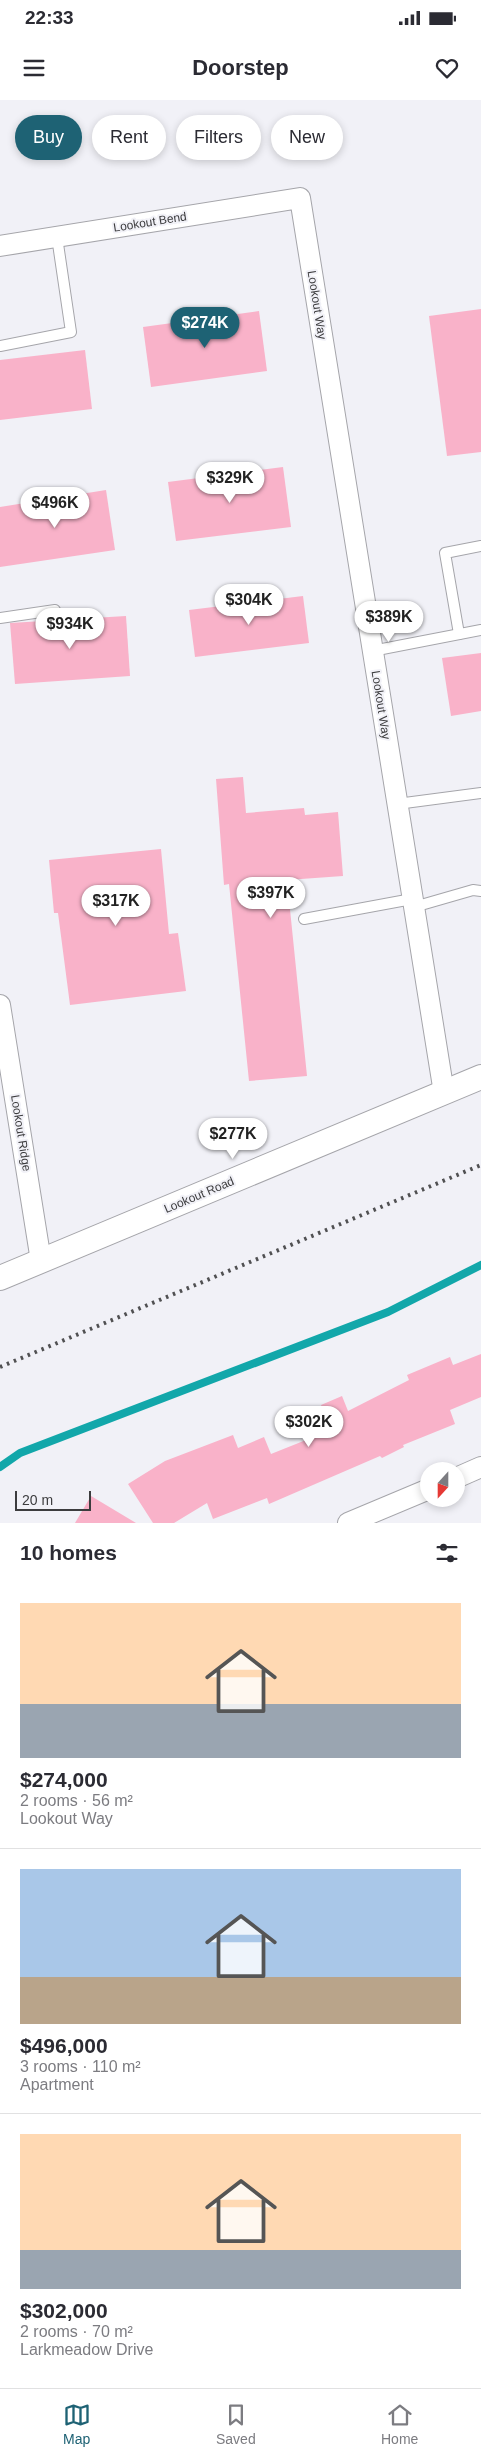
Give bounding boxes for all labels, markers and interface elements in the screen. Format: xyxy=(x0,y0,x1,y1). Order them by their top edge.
text: 22:33 xyxy=(25,7,74,28)
icon: menu xyxy=(20,54,48,82)
icon: heart xyxy=(433,54,461,82)
text: Doorstep xyxy=(192,55,289,80)
chip: Buy xyxy=(15,115,82,160)
chip: Rent xyxy=(92,115,166,160)
chip: Filters xyxy=(176,115,261,160)
chip: New xyxy=(271,115,343,160)
street label: Lookout Bend xyxy=(112,209,188,235)
street label: Lookout Way xyxy=(305,270,329,340)
pin: $274K xyxy=(170,306,240,349)
text: $274K xyxy=(181,314,229,331)
pin: $329K xyxy=(195,462,265,504)
text: $329K xyxy=(206,469,254,486)
pin: $496K xyxy=(20,486,90,529)
text: $496K xyxy=(31,494,79,511)
pin: $304K xyxy=(214,584,284,626)
text: $304K xyxy=(225,591,273,608)
pin: $389K xyxy=(354,600,424,643)
pin: $934K xyxy=(35,608,105,650)
text: $389K xyxy=(365,608,413,625)
text: $934K xyxy=(46,615,94,632)
street label: Lookout Way xyxy=(369,670,393,740)
pin: $397K xyxy=(236,876,306,919)
pin: $317K xyxy=(81,884,151,927)
text: $397K xyxy=(247,884,295,901)
text: $317K xyxy=(92,892,140,909)
street label: Lookout Ridge xyxy=(8,1094,34,1173)
pin: $277K xyxy=(198,1118,268,1160)
text: $277K xyxy=(209,1125,257,1142)
street label: Lookout Road xyxy=(162,1174,236,1216)
pin: $302K xyxy=(274,1406,344,1448)
text: $302K xyxy=(285,1413,333,1430)
north arrow xyxy=(420,1462,465,1508)
map controls xyxy=(420,1462,465,1507)
scale bar xyxy=(15,1488,91,1511)
text: 20 m xyxy=(22,1492,53,1508)
icon: filters xyxy=(433,1539,461,1567)
text: 10 homes xyxy=(20,1541,117,1564)
icon: home xyxy=(196,1636,286,1726)
text: $274,000 xyxy=(20,1768,108,1791)
text: 2 rooms · 56 m² xyxy=(20,1792,133,1809)
text: Lookout Way xyxy=(20,1810,113,1827)
icon: home xyxy=(196,1901,286,1991)
text: $496,000 xyxy=(20,2034,108,2057)
text: 3 rooms · 110 m² xyxy=(20,2058,141,2075)
text: Apartment xyxy=(20,2076,94,2093)
icon: home xyxy=(196,2166,286,2256)
text: $302,000 xyxy=(20,2299,108,2322)
text: 2 rooms · 70 m² xyxy=(20,2323,133,2340)
text: Larkmeadow Drive xyxy=(20,2341,153,2358)
tab: Map xyxy=(63,2401,91,2447)
tab: Saved xyxy=(216,2401,256,2447)
tab: Home xyxy=(381,2401,418,2447)

